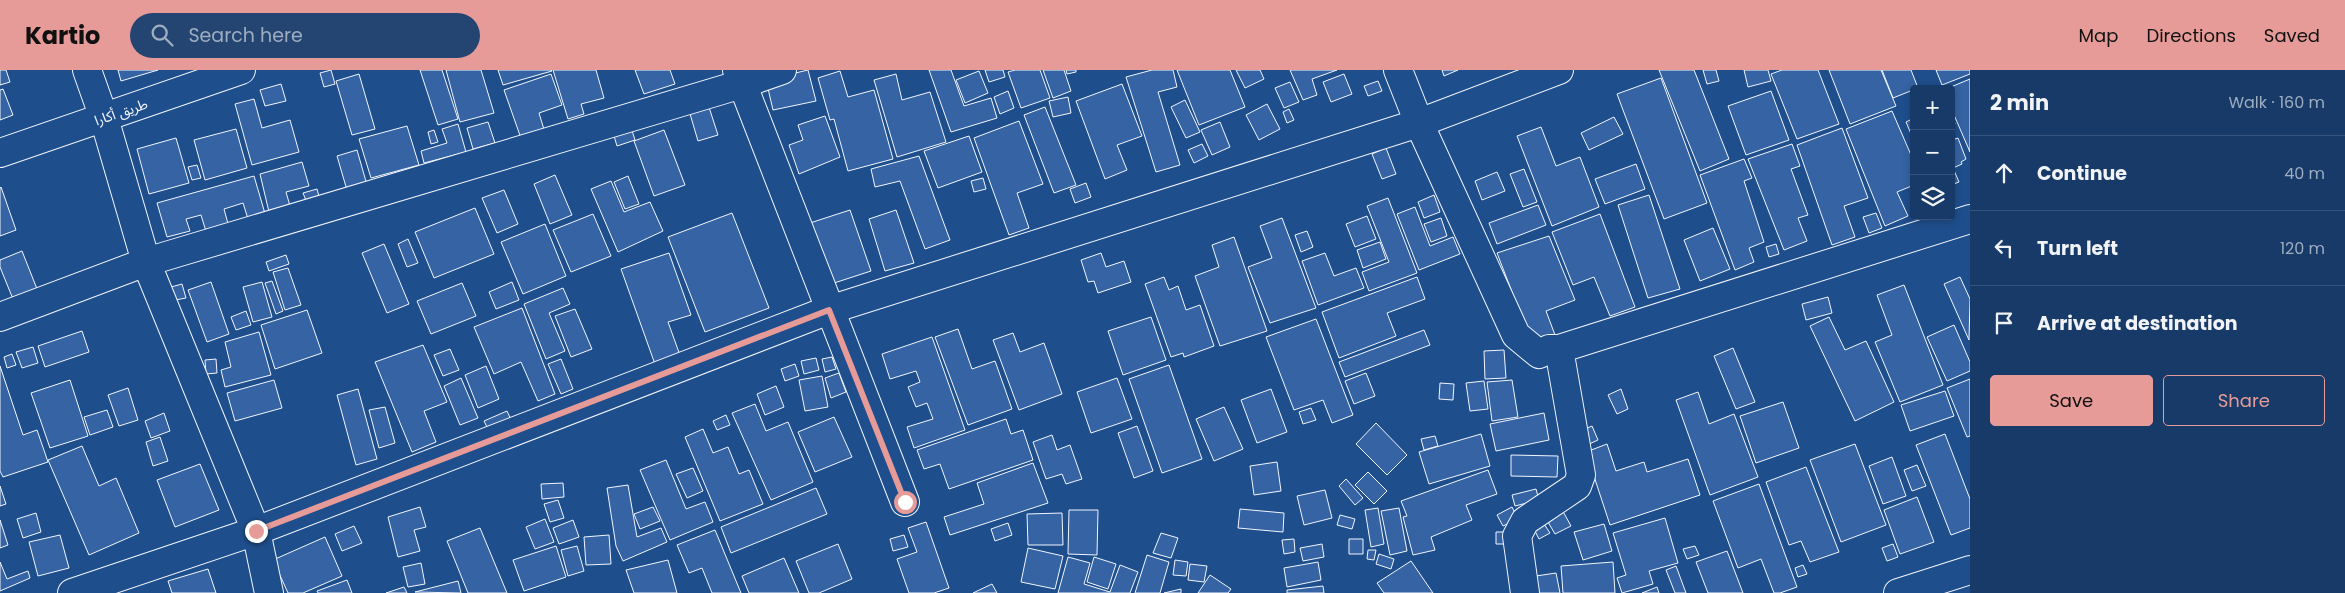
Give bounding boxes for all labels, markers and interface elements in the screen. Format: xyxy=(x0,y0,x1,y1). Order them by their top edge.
search box xyxy=(130,13,480,58)
text: Kartio xyxy=(25,19,100,52)
icon: search xyxy=(148,21,176,49)
text: Search here xyxy=(188,22,303,49)
text: Map xyxy=(2079,23,2118,48)
text: Directions xyxy=(2146,23,2236,48)
text: Saved xyxy=(2264,23,2320,48)
map controls xyxy=(1910,85,1955,220)
button: + xyxy=(1910,85,1955,130)
text: 2 min xyxy=(1990,88,2049,117)
text: Walk · 160 m xyxy=(2228,91,2325,114)
street label: طريق أكارا xyxy=(92,94,150,130)
button: − xyxy=(1910,130,1955,175)
icon: ahead xyxy=(1990,159,2018,187)
text: Continue xyxy=(2037,160,2127,187)
text: 40 m xyxy=(2284,162,2325,185)
button: layers xyxy=(1910,175,1955,220)
icon: left xyxy=(1990,234,2018,262)
text: Turn left xyxy=(2037,235,2118,262)
text: 120 m xyxy=(2280,237,2325,260)
icon: arrive xyxy=(1990,309,2018,337)
text: Arrive at destination xyxy=(2037,310,2238,337)
button: Save xyxy=(1990,375,2153,426)
button: Share xyxy=(2163,375,2325,426)
route start xyxy=(894,491,917,514)
route end xyxy=(245,520,268,543)

